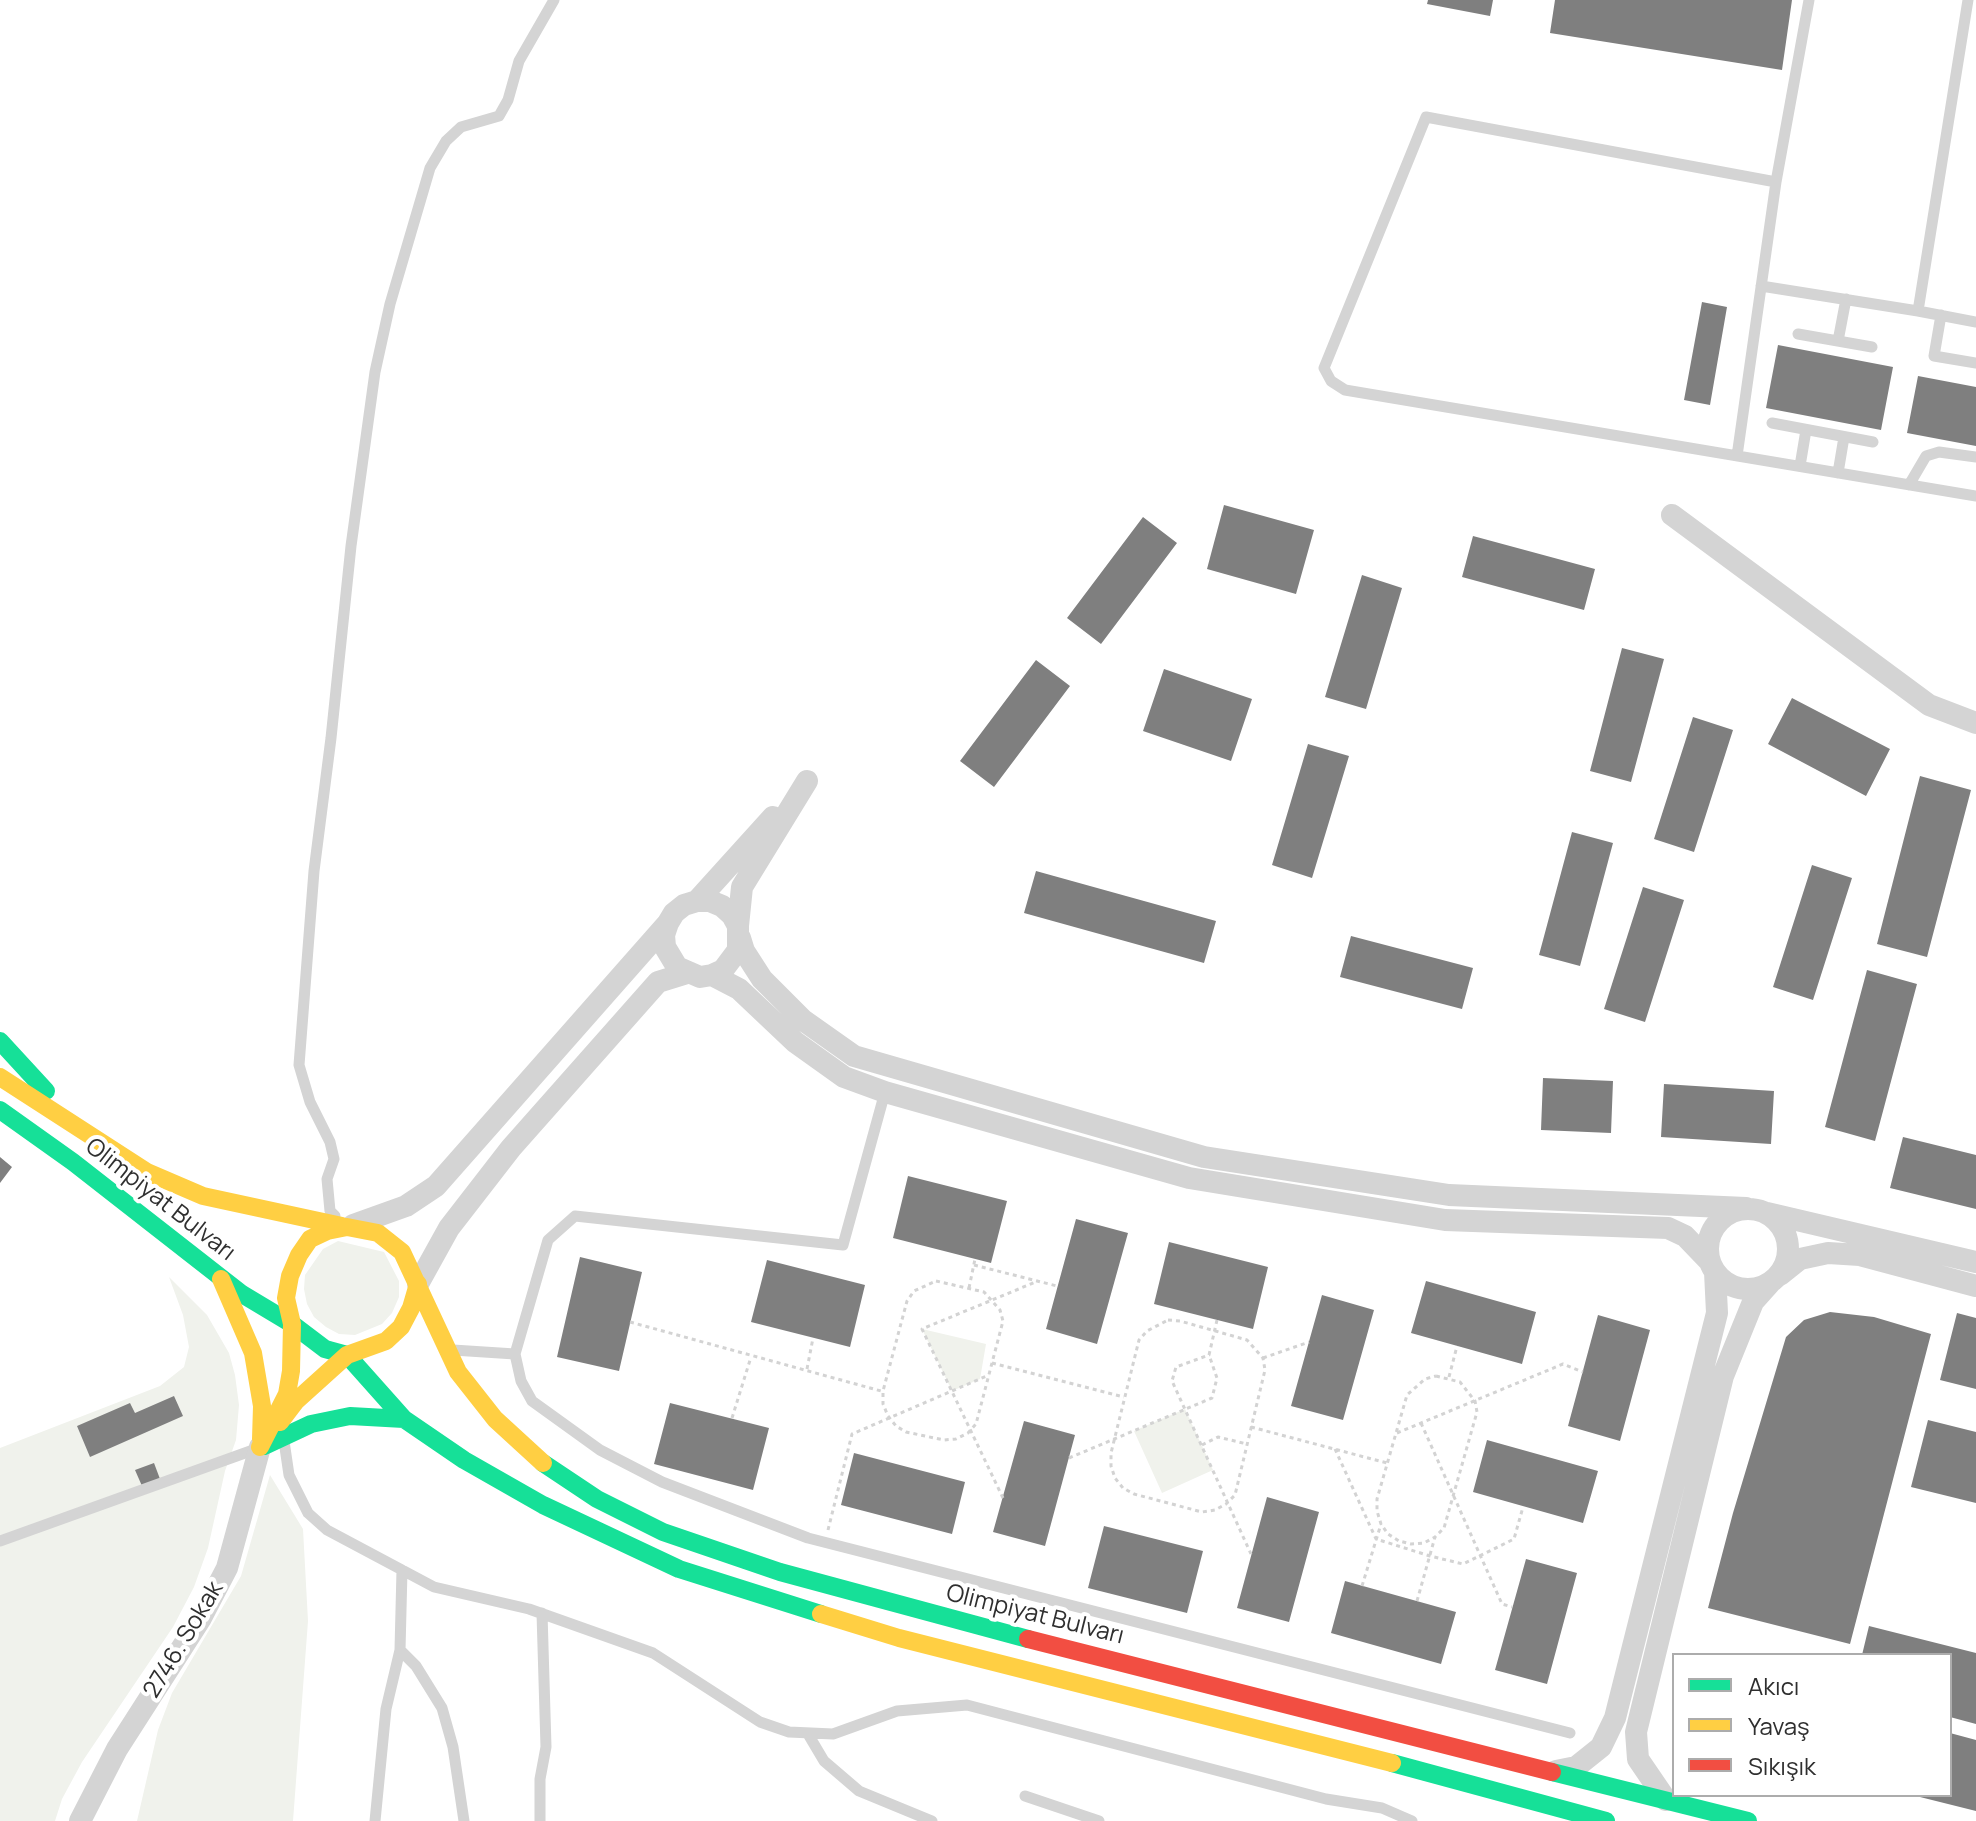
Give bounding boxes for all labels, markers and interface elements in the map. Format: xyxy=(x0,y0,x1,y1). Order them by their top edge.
street label: Olimpiyat Bulvarı xyxy=(79,1133,241,1267)
street label: 2746. Sokak xyxy=(138,1577,230,1703)
street label: Olimpiyat Bulvarı xyxy=(943,1579,1127,1651)
legend xyxy=(1672,1653,1952,1797)
text: Akıcı xyxy=(1748,1669,1799,1702)
text: Yavaş xyxy=(1748,1709,1810,1742)
text: Sıkışık xyxy=(1748,1749,1816,1782)

